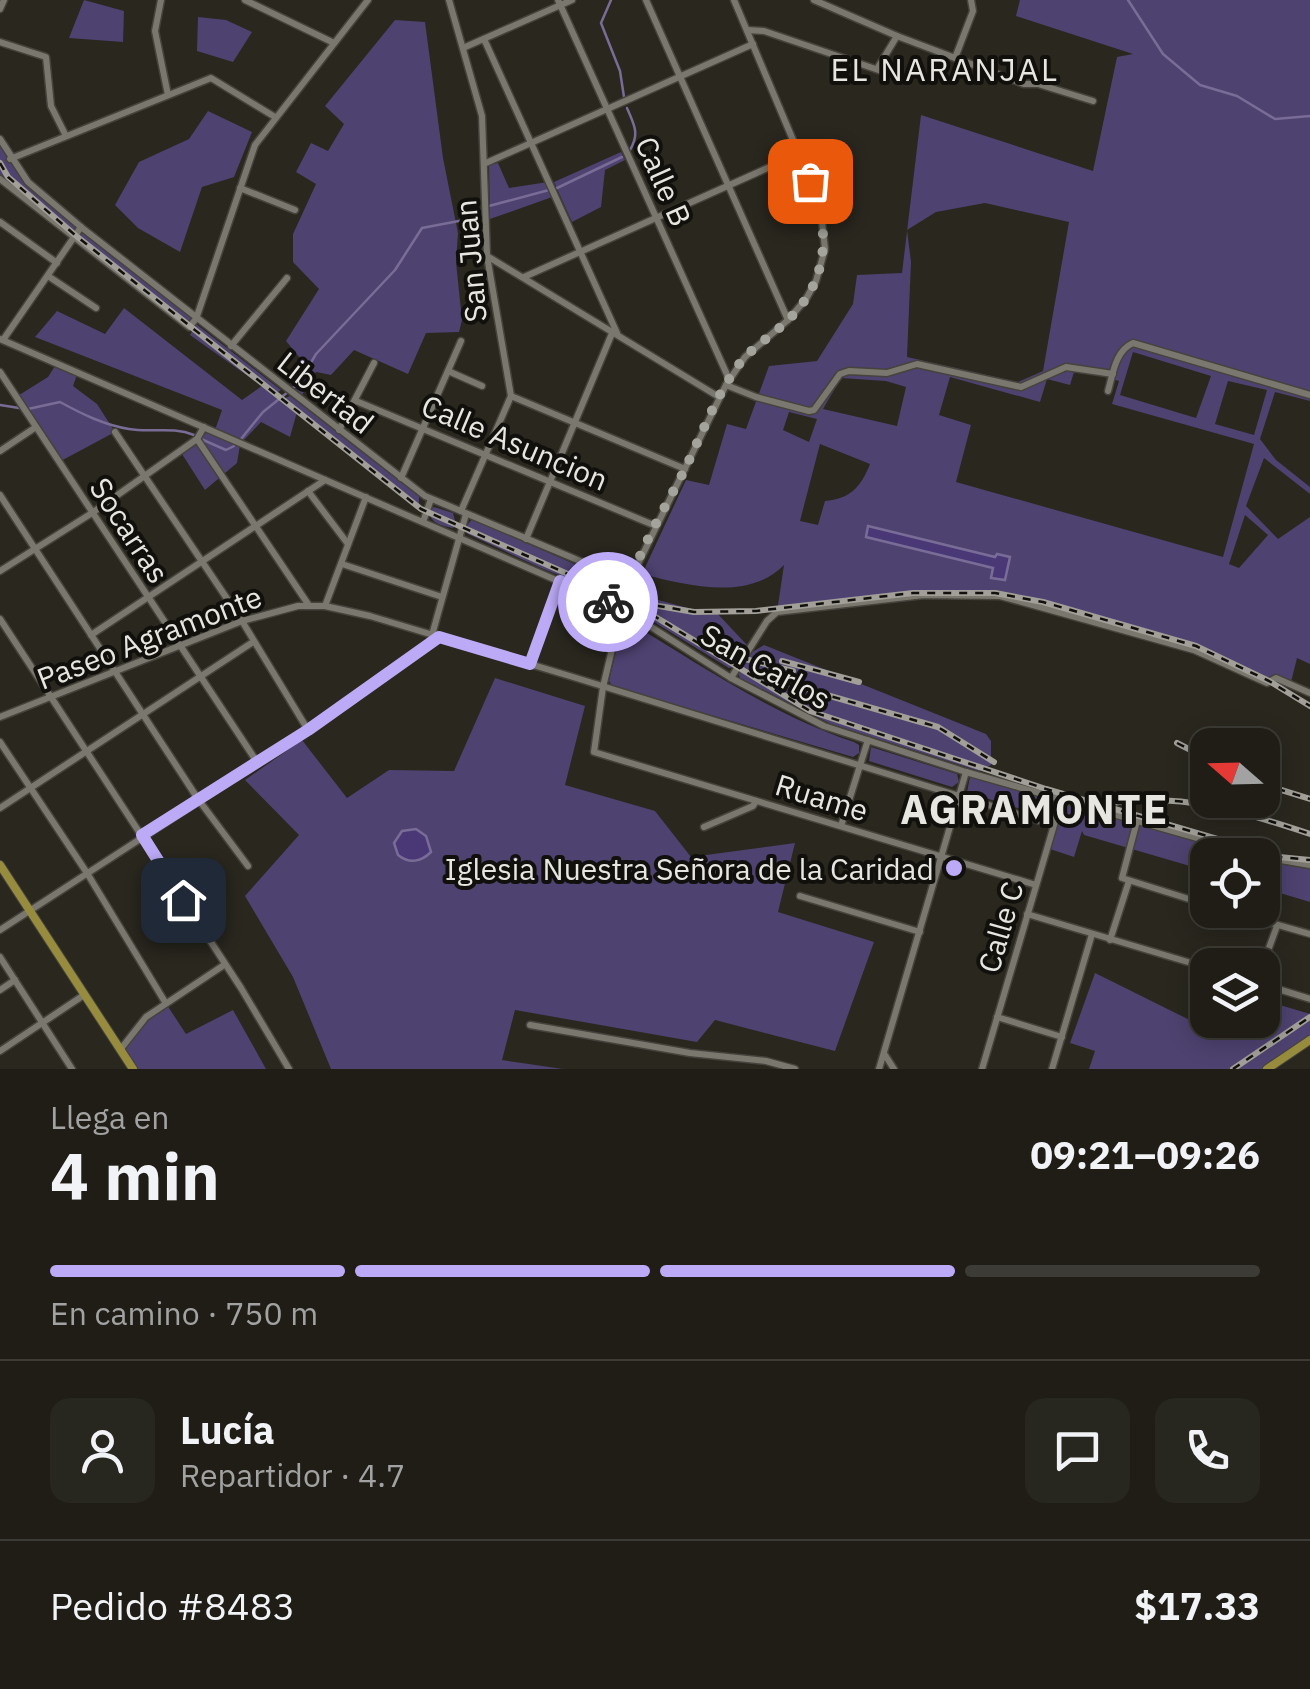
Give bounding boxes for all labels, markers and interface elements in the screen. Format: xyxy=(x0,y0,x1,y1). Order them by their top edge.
district label: EL NARANJAL xyxy=(830,48,1060,90)
street label: Calle B xyxy=(627,130,701,232)
pin xyxy=(768,139,853,224)
icon: bag xyxy=(783,154,838,209)
street label: San Juan xyxy=(445,198,495,324)
street label: Libertad xyxy=(270,342,382,442)
street label: Calle Asuncion xyxy=(416,385,614,499)
street label: Socarras xyxy=(82,470,178,590)
courier xyxy=(558,552,658,652)
icon: bike xyxy=(581,575,636,630)
street label: Paseo Agramonte xyxy=(31,576,267,698)
street label: San Carlos xyxy=(694,614,838,718)
north arrow xyxy=(1190,728,1280,818)
map controls xyxy=(1190,728,1280,1038)
street label: Ruame xyxy=(771,764,873,830)
district label: AGRAMONTE xyxy=(900,783,1170,835)
button: locate xyxy=(1190,838,1280,928)
place label: Iglesia Nuestra Señora de la Caridad xyxy=(445,849,934,888)
marker: Iglesia Nuestra Señora de la Caridad xyxy=(943,857,965,879)
pin xyxy=(141,858,226,943)
icon: home xyxy=(156,873,211,928)
street label: Calle C xyxy=(968,877,1032,977)
button: layers xyxy=(1190,948,1280,1038)
text: Llega en xyxy=(50,1096,170,1138)
text: 09:21–09:26 xyxy=(1030,1130,1260,1179)
text: 4 min xyxy=(50,1133,220,1218)
text: En camino · 750 m xyxy=(50,1292,318,1334)
button: person xyxy=(50,1398,155,1503)
button: chat xyxy=(1025,1398,1130,1503)
button: phone xyxy=(1155,1398,1260,1503)
text: Lucía xyxy=(180,1405,275,1454)
text: Repartidor · 4.7 xyxy=(180,1454,405,1496)
text: Pedido #8483 xyxy=(50,1581,295,1630)
text: $17.33 xyxy=(1134,1581,1260,1630)

